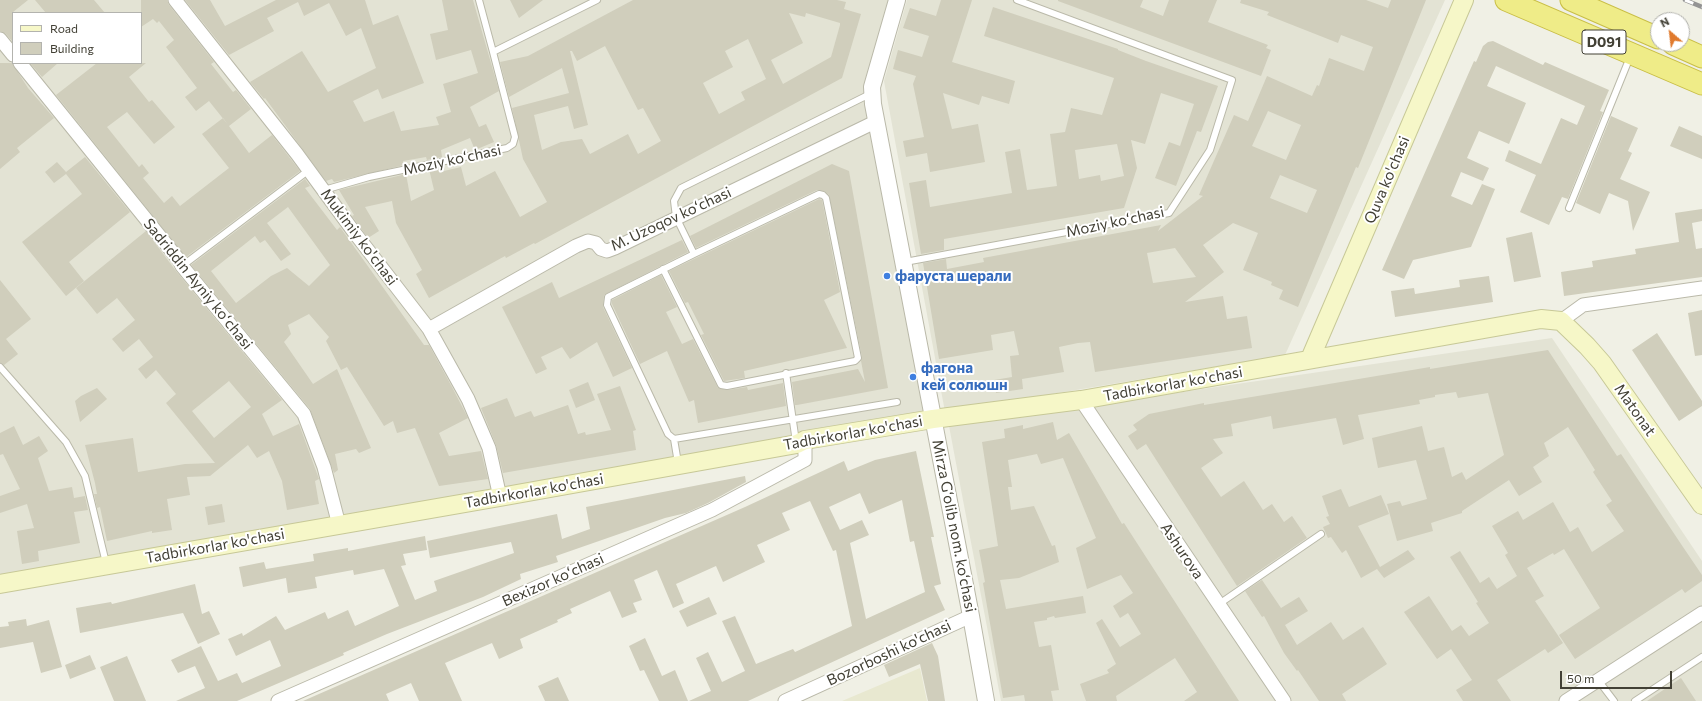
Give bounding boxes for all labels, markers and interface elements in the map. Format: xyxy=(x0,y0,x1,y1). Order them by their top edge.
legend xyxy=(12,12,142,64)
north arrow xyxy=(1650,12,1690,52)
text: N xyxy=(1658,14,1671,30)
text: Road xyxy=(50,21,78,35)
road number: D091 xyxy=(1582,30,1626,54)
text: Building xyxy=(50,41,94,55)
street label: Quva ko'chasi xyxy=(1361,134,1413,226)
street label: Moziy koʻchasi xyxy=(401,141,503,179)
street label: M. Uzoqov koʻchasi xyxy=(608,183,734,255)
street label: Mukimiy ko'chasi xyxy=(317,185,401,289)
street label: Moziy koʻchasi xyxy=(1064,203,1166,241)
street label: Sadriddin Ayniy koʻchasi xyxy=(140,215,256,353)
place label: фаруста шерали xyxy=(895,267,1012,285)
marker: фаруста шерали xyxy=(882,271,892,281)
place label: фагона кей солюшн xyxy=(921,359,1008,394)
street label: Tadbirkorlar ko'chasi xyxy=(1102,363,1244,405)
marker: фагона кей солюшн xyxy=(908,372,918,382)
street label: Matonat xyxy=(1611,380,1659,440)
street label: Tadbirkorlar ko'chasi xyxy=(782,412,924,454)
street label: Mirza G‘olib nom. ko‘chasi xyxy=(928,438,980,614)
street label: Tadbirkorlar ko'chasi xyxy=(463,470,605,512)
street label: Ashurova xyxy=(1157,519,1207,583)
street label: Tadbirkorlar ko'chasi xyxy=(144,525,286,567)
street label: Bexizor koʻchasi xyxy=(499,550,607,610)
street label: Bozorboshi ko'chasi xyxy=(824,616,954,690)
scale bar xyxy=(1562,663,1674,689)
text: 50 m xyxy=(1567,671,1595,685)

